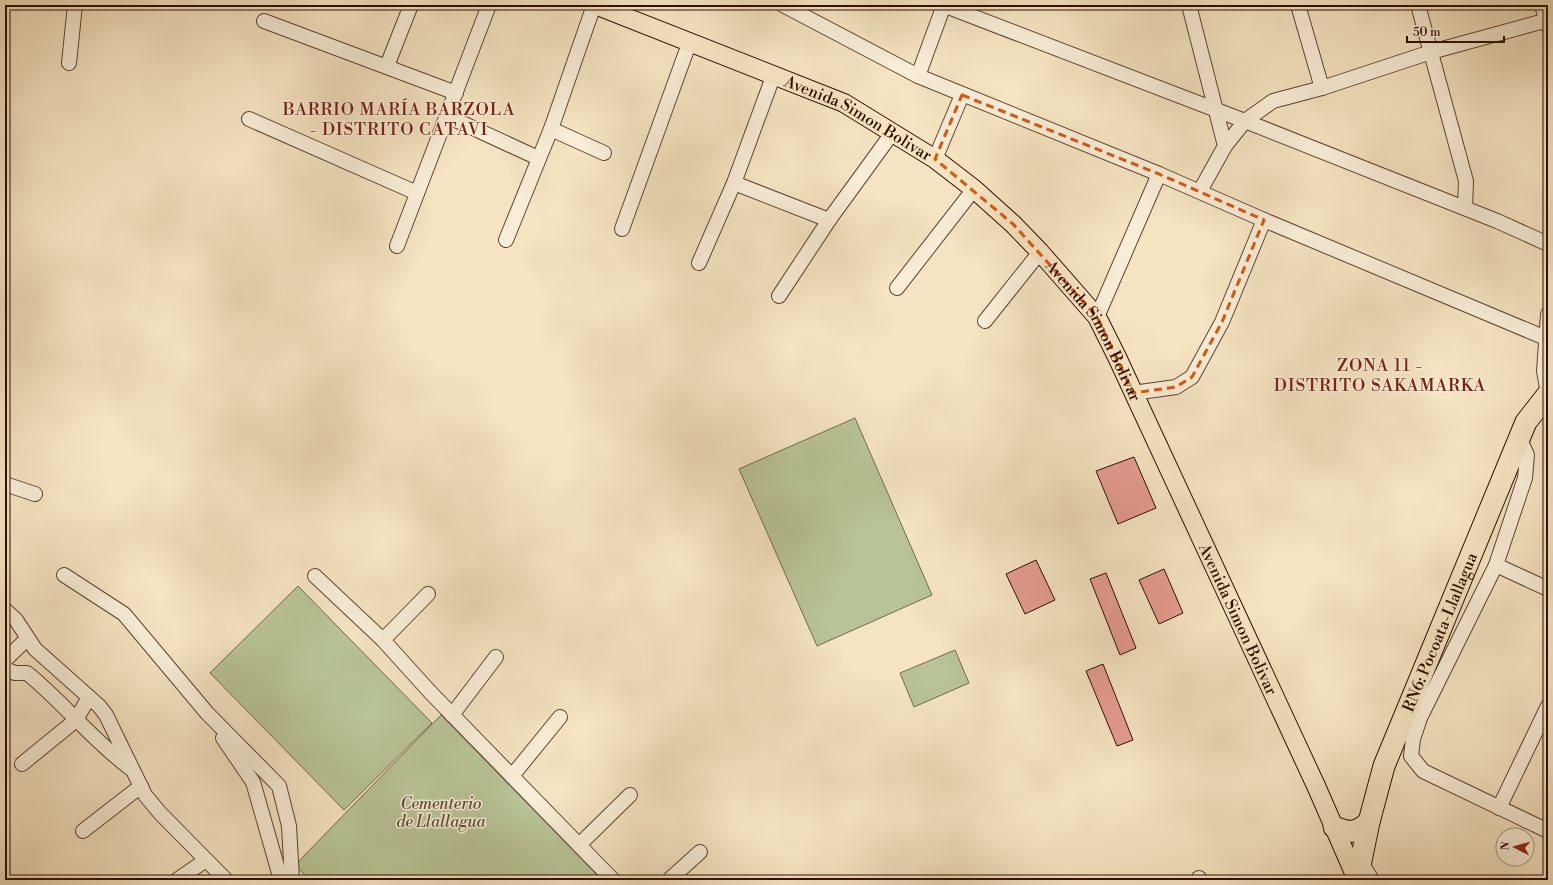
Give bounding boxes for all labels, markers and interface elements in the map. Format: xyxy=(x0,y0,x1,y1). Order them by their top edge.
scale bar xyxy=(1407,18,1504,44)
text: 50 m xyxy=(1413,25,1441,40)
street label: Avenida Simon Bolivar xyxy=(780,71,936,166)
district label: BARRIO MARÍA BARZOLA - DISTRITO CATAVI xyxy=(282,98,515,141)
street label: Avenida Simon Bolivar xyxy=(1040,256,1145,405)
district label: ZONA 11 - DISTRITO SAKAMARKA xyxy=(1274,355,1486,397)
street label: Avenida Simon Bolivar xyxy=(1193,540,1282,699)
street label: RN6: Pocoata-Llallagua xyxy=(1398,549,1482,715)
park label: Cementerio de Llallagua xyxy=(397,794,486,832)
north arrow xyxy=(1495,827,1535,867)
text: N xyxy=(1499,841,1513,851)

